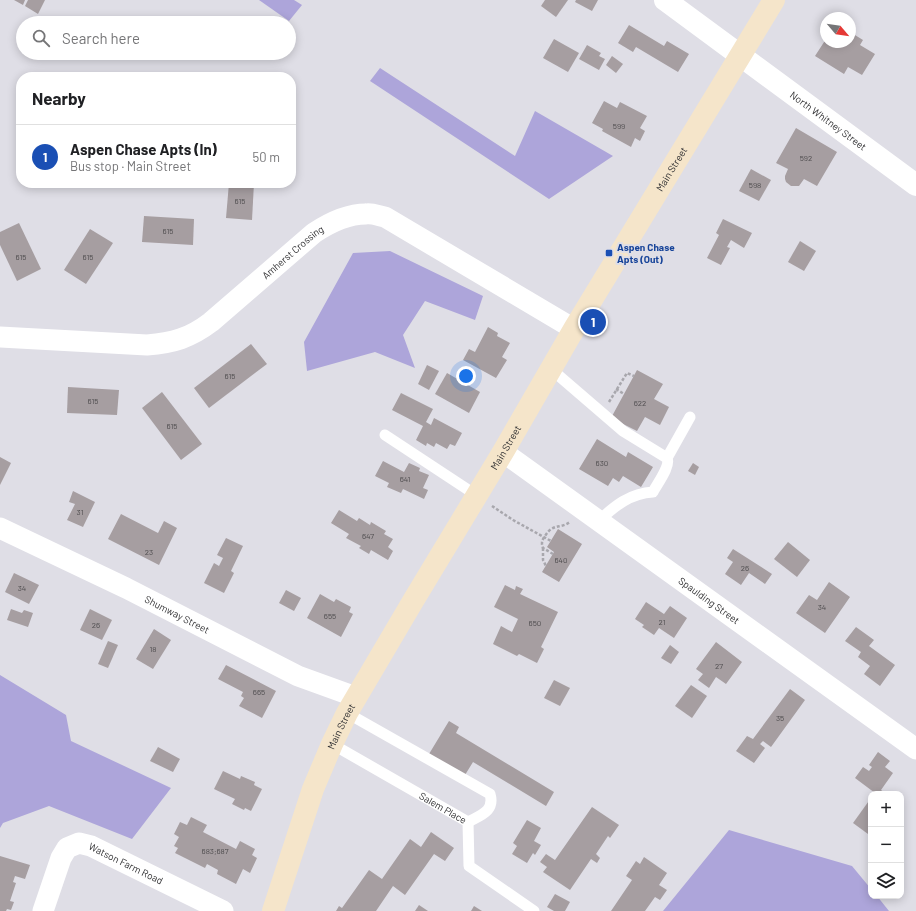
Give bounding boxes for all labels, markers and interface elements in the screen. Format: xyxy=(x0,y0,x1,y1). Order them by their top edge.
north arrow xyxy=(820,12,856,48)
search box xyxy=(16,16,296,60)
icon: search xyxy=(30,27,52,49)
text: Search here xyxy=(62,29,140,47)
text: Nearby xyxy=(32,88,86,108)
street label: North Whitney Street xyxy=(788,88,869,153)
house number: 599 xyxy=(613,121,625,131)
text: Aspen Chase Apts (In) xyxy=(70,140,217,158)
street label: Main Street xyxy=(653,144,689,193)
text: 1 xyxy=(43,149,47,165)
text: 50 m xyxy=(253,149,280,165)
house number: 592 xyxy=(800,153,812,163)
text: Bus stop · Main Street xyxy=(70,158,191,174)
house number: 598 xyxy=(749,180,761,190)
house number: 615 xyxy=(235,196,245,206)
street label: Amherst Crossing xyxy=(259,223,326,281)
house number: 615 xyxy=(163,226,173,236)
place label: Aspen Chase Apts (Out) xyxy=(617,241,675,265)
marker: Aspen Chase Apts (Out) xyxy=(604,248,614,258)
house number: 615 xyxy=(16,252,26,262)
house number: 615 xyxy=(83,252,93,262)
pin: 1 xyxy=(580,307,606,337)
your location xyxy=(456,366,476,386)
house number: 615 xyxy=(225,371,235,381)
house number: 615 xyxy=(88,396,98,406)
house number: 622 xyxy=(634,398,646,408)
house number: 615 xyxy=(167,421,177,431)
street label: Main Street xyxy=(488,423,523,472)
house number: 630 xyxy=(596,458,608,468)
house number: 641 xyxy=(400,474,410,484)
house number: 31 xyxy=(77,507,84,517)
house number: 647 xyxy=(362,531,374,541)
house number: 23 xyxy=(145,547,153,557)
house number: 640 xyxy=(554,555,568,565)
house number: 26 xyxy=(741,563,749,573)
street label: Spaulding Street xyxy=(676,574,742,626)
house number: 34 xyxy=(18,583,26,593)
street label: Shumway Street xyxy=(143,593,212,636)
house number: 34 xyxy=(818,602,826,612)
house number: 655 xyxy=(324,611,336,621)
house number: 21 xyxy=(659,617,666,627)
house number: 650 xyxy=(529,618,541,628)
house number: 26 xyxy=(92,620,100,630)
house number: 18 xyxy=(150,644,156,654)
house number: 27 xyxy=(715,661,723,671)
house number: 665 xyxy=(253,687,265,697)
street label: Main Street xyxy=(325,701,357,751)
house number: 35 xyxy=(776,713,784,723)
street label: Salem Place xyxy=(417,789,469,826)
map controls xyxy=(868,791,904,899)
button: + xyxy=(868,791,904,827)
button: − xyxy=(868,827,904,863)
street label: Watson Farm Road xyxy=(87,840,165,887)
house number: 683;687 xyxy=(202,846,229,856)
button: layers xyxy=(868,863,904,899)

